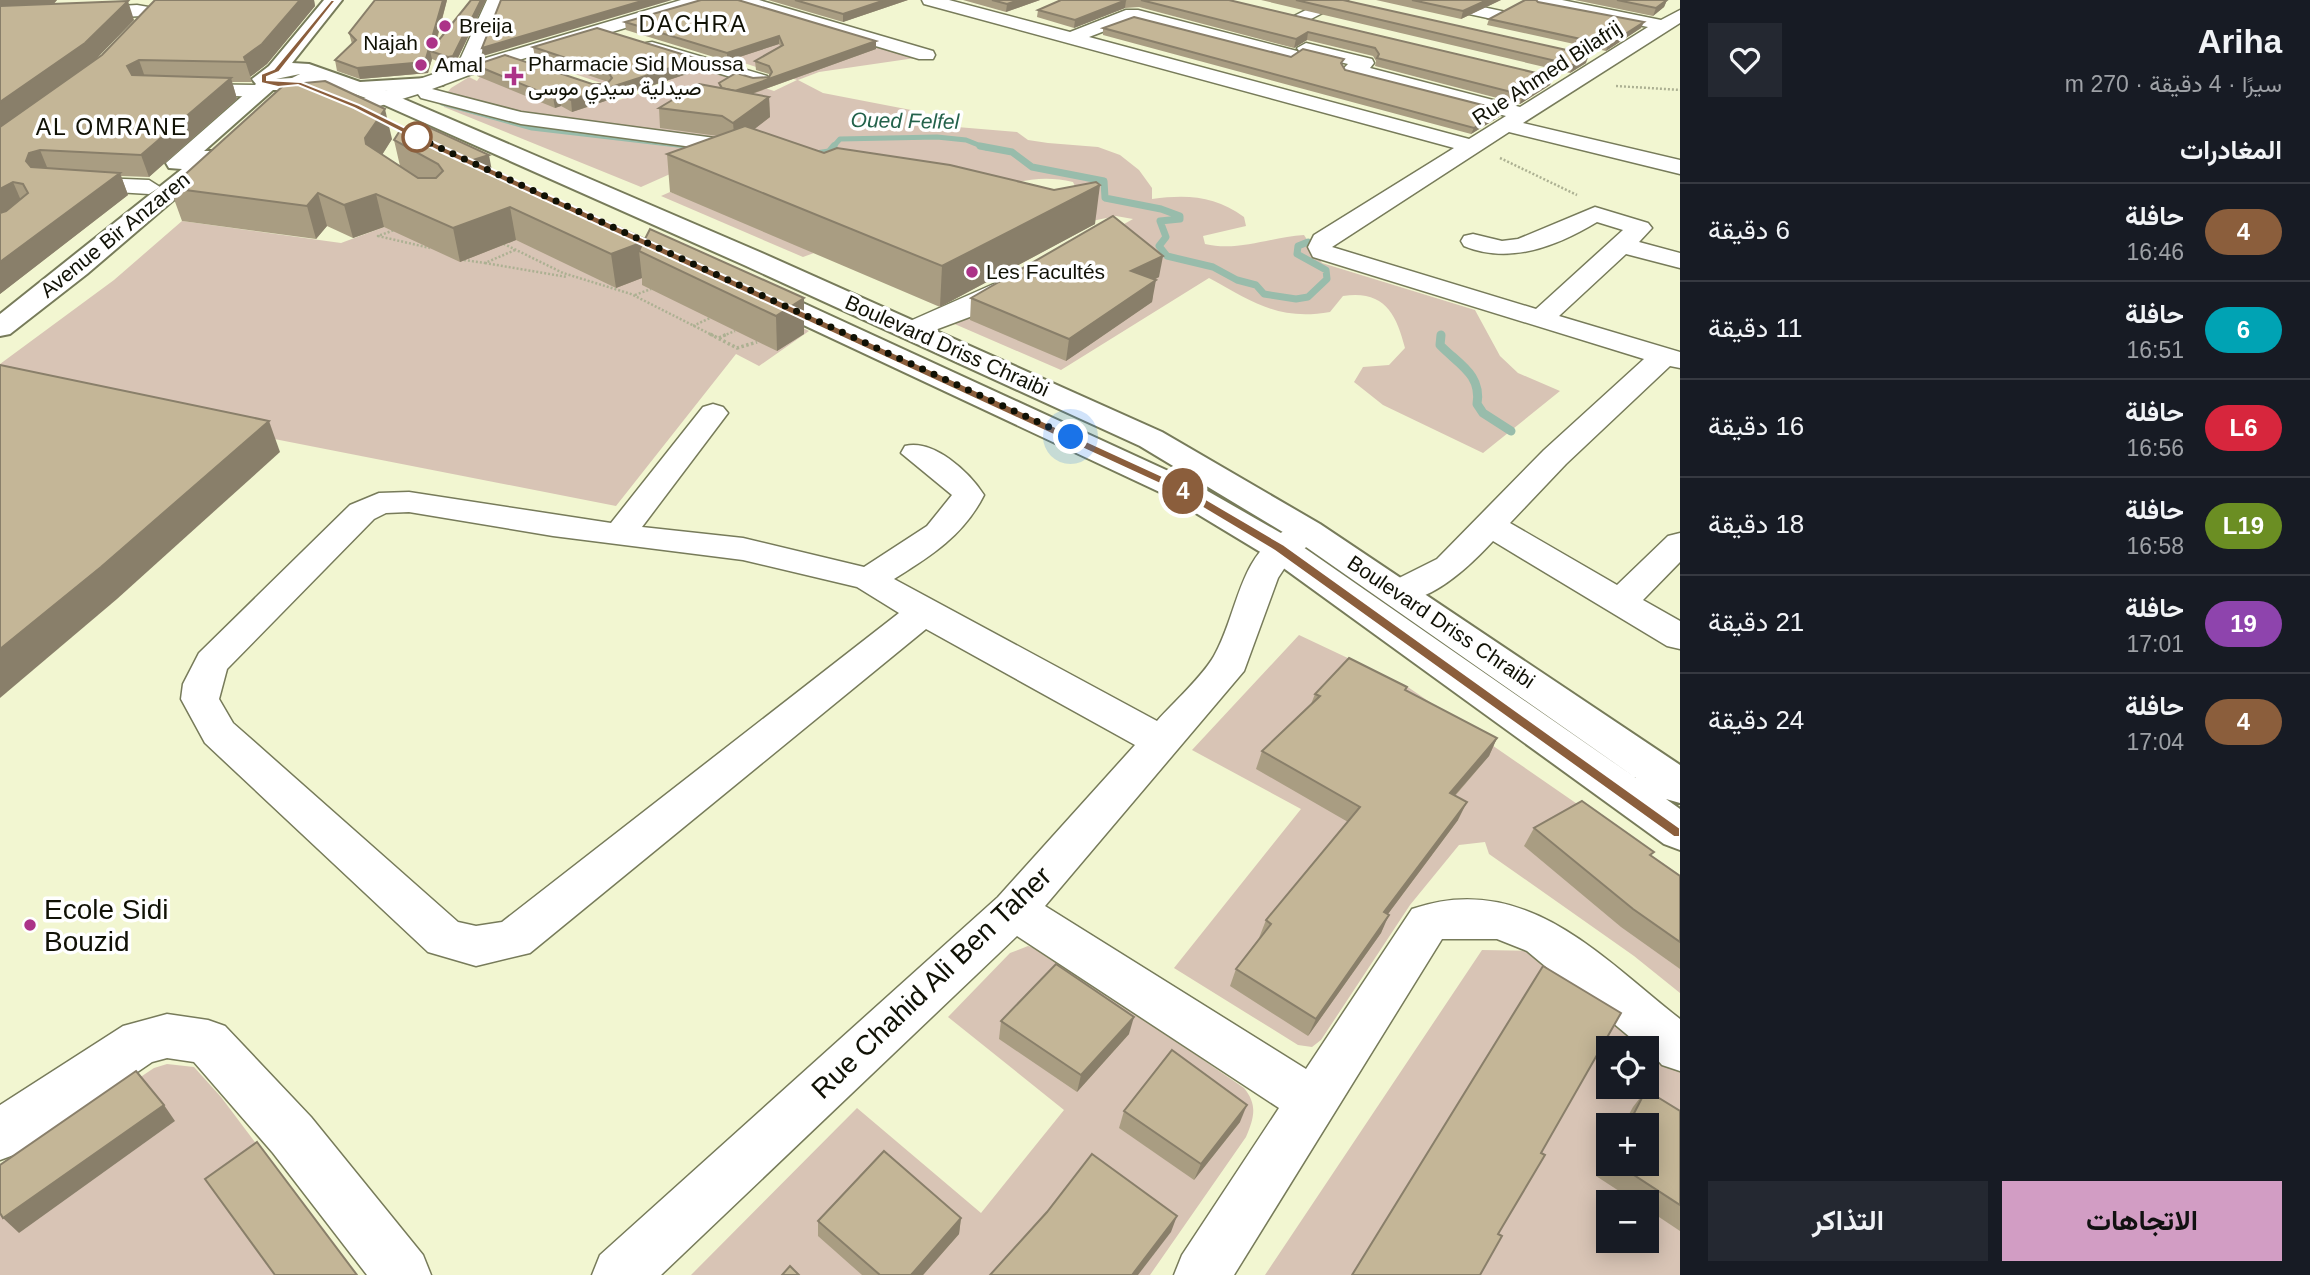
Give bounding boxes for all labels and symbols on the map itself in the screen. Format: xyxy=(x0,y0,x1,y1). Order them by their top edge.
district label: DACHRA xyxy=(638,11,748,37)
place label: Breija xyxy=(459,14,513,37)
street label: Rue Ahmed Bilafrij xyxy=(1468,16,1625,129)
marker: Breija xyxy=(437,18,453,34)
place label: Najah xyxy=(363,31,418,54)
marker: Najah xyxy=(424,35,440,51)
place label: Pharmacie Sid Moussa صيدلية سيدي موسى xyxy=(528,52,744,105)
place label: Amal xyxy=(435,53,483,76)
marker: Amal xyxy=(413,57,429,73)
marker: Pharmacie Sid Moussa صيدلية سيدي موسى xyxy=(506,68,522,84)
water label: Oued Felfel xyxy=(851,108,961,133)
district label: AL OMRANE xyxy=(36,114,188,140)
unlabelled marker xyxy=(402,122,432,152)
street label: Avenue Bir Anzaren xyxy=(35,167,194,302)
place label: Les Facultés xyxy=(986,260,1105,283)
marker: Les Facultés xyxy=(964,264,980,280)
street label: Boulevard Driss Chraibi xyxy=(842,290,1053,401)
your location xyxy=(1053,419,1088,454)
line badge: 4 xyxy=(1160,468,1206,514)
street label: Boulevard Driss Chraibi xyxy=(1343,550,1539,693)
street label: Rue Chahid Ali Ben Taher xyxy=(805,860,1057,1105)
place label: Ecole Sidi Bouzid xyxy=(44,894,169,957)
marker: Ecole Sidi Bouzid xyxy=(22,917,38,933)

